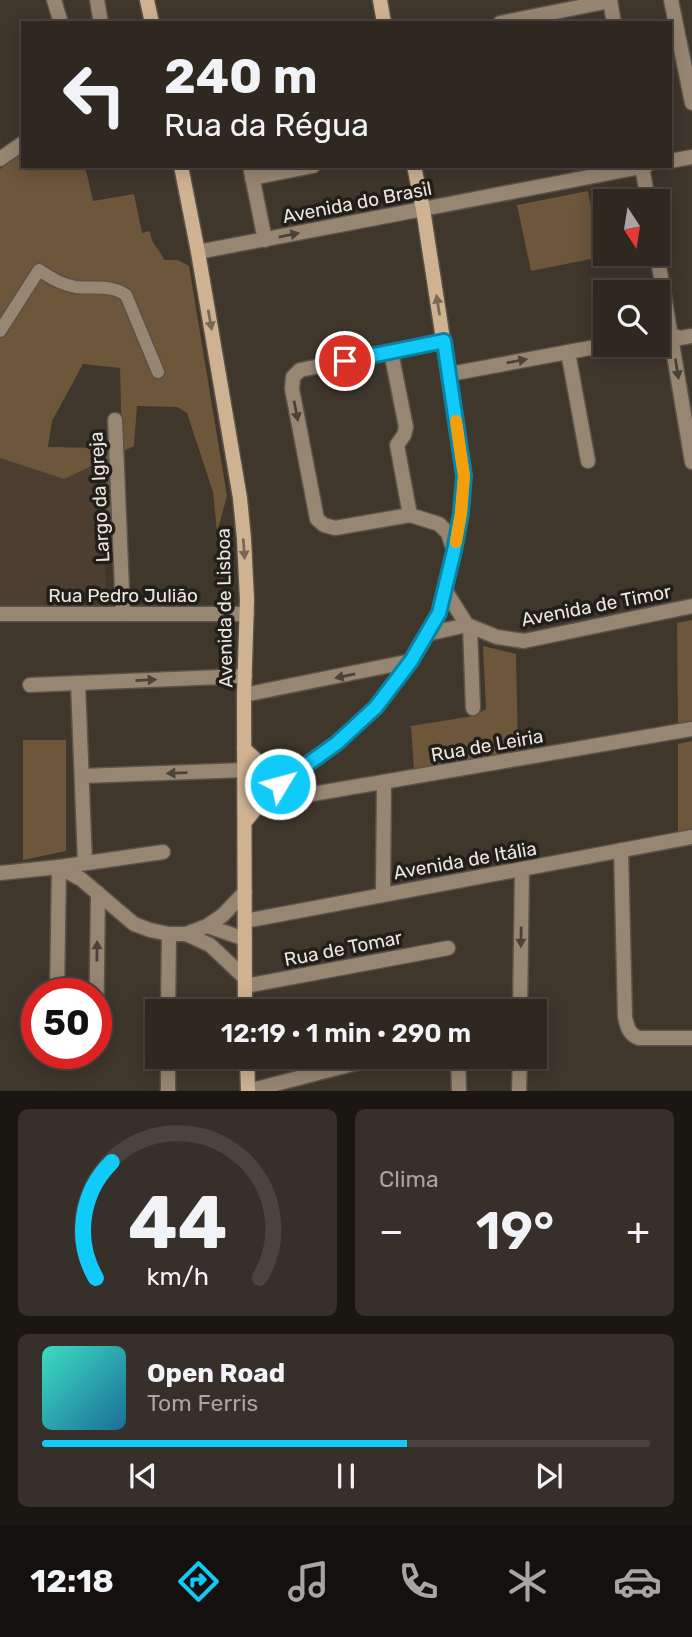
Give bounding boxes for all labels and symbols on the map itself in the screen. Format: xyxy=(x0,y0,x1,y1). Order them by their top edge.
street label: Avenida do Brasil xyxy=(281,177,434,228)
north arrow xyxy=(593,189,670,266)
one-way arrow xyxy=(278,229,300,240)
one-way arrow xyxy=(432,294,443,316)
one-way arrow xyxy=(205,309,216,331)
pin xyxy=(315,331,375,391)
one-way arrow xyxy=(506,355,528,366)
one-way arrow xyxy=(672,358,683,380)
one-way arrow xyxy=(291,400,302,422)
street label: Largo da Igreja xyxy=(85,431,114,563)
street label: Avenida de Lisboa xyxy=(212,528,237,688)
one-way arrow xyxy=(239,538,250,560)
street label: Avenida de Timor xyxy=(519,580,674,631)
street label: Rua Pedro Julião xyxy=(48,584,198,607)
one-way arrow xyxy=(334,670,356,681)
one-way arrow xyxy=(136,675,158,686)
street label: Rua de Leiria xyxy=(429,724,545,767)
position arrow xyxy=(243,747,317,821)
one-way arrow xyxy=(165,767,187,778)
street label: Avenida de Itália xyxy=(392,837,538,884)
street label: Rua de Tomar xyxy=(282,926,405,971)
one-way arrow xyxy=(515,926,527,948)
one-way arrow xyxy=(91,940,103,962)
speed limit sign: 50 xyxy=(21,978,112,1069)

